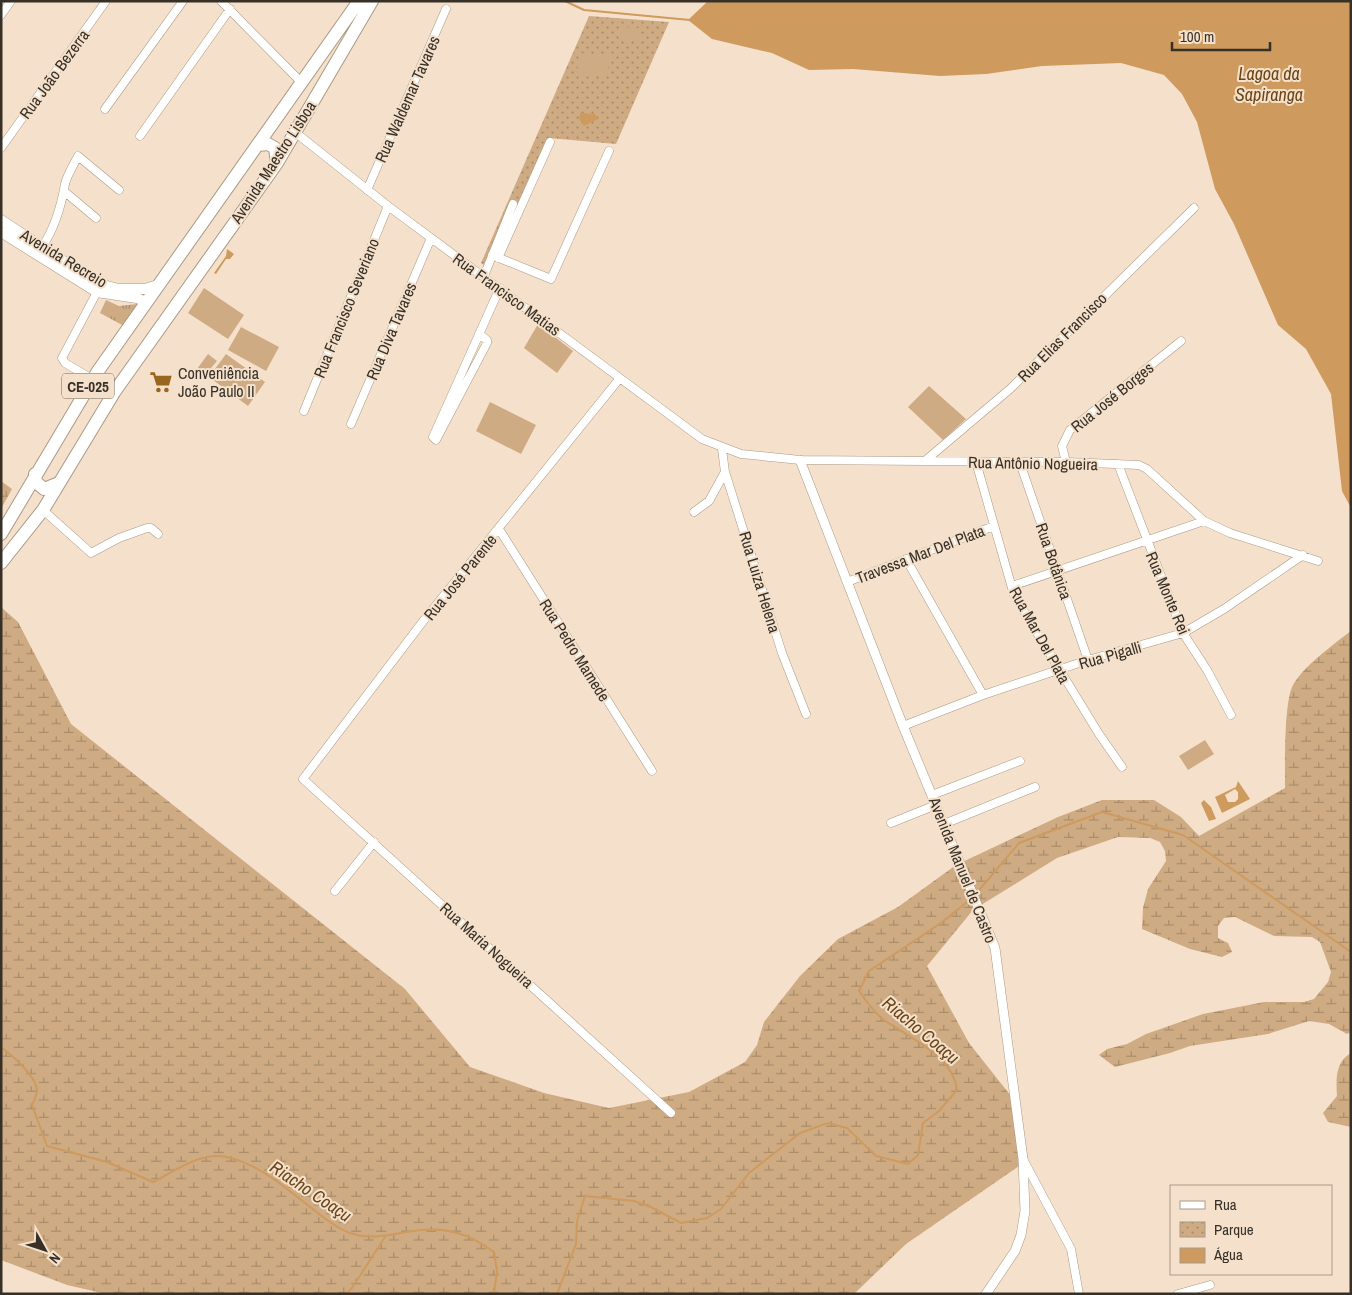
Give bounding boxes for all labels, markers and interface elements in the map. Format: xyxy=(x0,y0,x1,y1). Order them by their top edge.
scale bar xyxy=(1172,20,1270,52)
street label: Rua João Bezerra xyxy=(14,24,94,123)
text: 100 m xyxy=(1180,26,1214,47)
street label: Rua Waldemar Tavares xyxy=(369,32,445,166)
water label: Lagoa da Sapiranga xyxy=(1235,61,1303,107)
street label: Avenida Maestro Lisboa xyxy=(225,96,321,228)
street label: Avenida Recreio xyxy=(16,223,111,293)
street label: Rua Francisco Severiano xyxy=(308,235,384,381)
street label: Rua Francisco Matias xyxy=(449,247,565,341)
street label: Rua Diva Tavares xyxy=(360,279,422,383)
street label: Rua Elias Francisco xyxy=(1012,287,1112,387)
street label: Rua José Borges xyxy=(1066,357,1158,437)
place label: Conveniência João Paulo II xyxy=(178,362,260,402)
supermarket icon: Conveniência João Paulo II xyxy=(148,369,174,395)
road number: CE-025 xyxy=(62,374,114,398)
street label: Rua Antônio Nogueira xyxy=(968,451,1099,475)
street label: Travessa Mar Del Plata xyxy=(852,519,988,589)
street label: Rua Botânica xyxy=(1031,520,1078,603)
street label: Rua José Parente xyxy=(418,529,502,625)
street label: Rua Luiza Helena xyxy=(734,529,786,636)
street label: Rua Monte Rei xyxy=(1141,548,1195,638)
street label: Rua Mar Del Plata xyxy=(1004,583,1076,688)
street label: Rua Pedro Mamede xyxy=(535,594,615,706)
street label: Rua Pigalli xyxy=(1076,636,1144,674)
street label: Avenida Manuel de Castro xyxy=(923,793,1002,946)
street label: Rua Maria Nogueira xyxy=(435,897,539,993)
water label: Riacho Coaçu xyxy=(877,990,965,1070)
water label: Riacho Coaçu xyxy=(265,1154,357,1228)
legend xyxy=(1170,1185,1332,1275)
text: Rua xyxy=(1214,1194,1237,1215)
text: Parque xyxy=(1214,1219,1254,1240)
north arrow xyxy=(20,1225,70,1275)
text: Água xyxy=(1213,1244,1243,1265)
text: N xyxy=(45,1249,65,1267)

